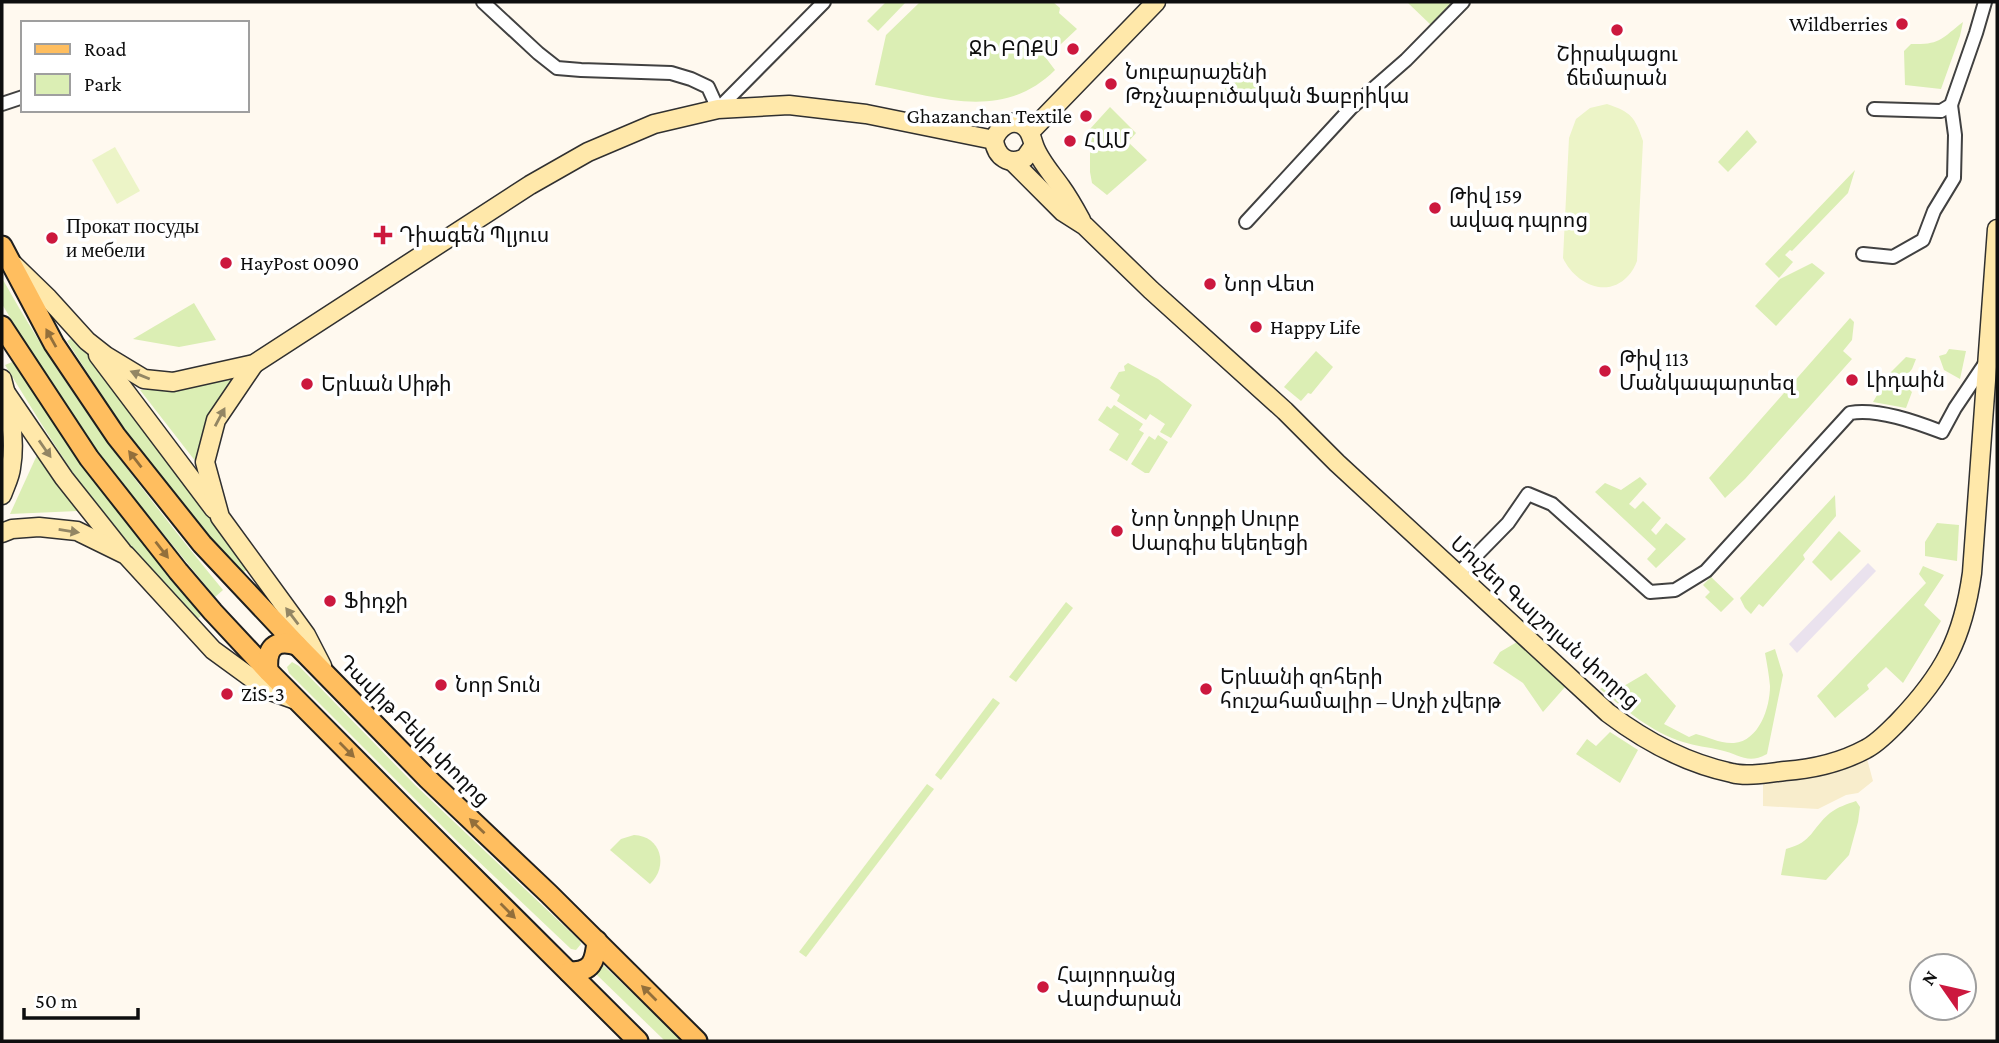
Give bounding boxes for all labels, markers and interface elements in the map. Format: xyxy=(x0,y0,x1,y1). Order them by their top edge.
place label: Wildberries xyxy=(1789,12,1888,36)
marker: Wildberries xyxy=(1894,16,1910,32)
legend xyxy=(21,21,248,112)
marker: Շիրակացու ճեմարան xyxy=(1609,22,1625,38)
text: Road xyxy=(84,37,127,61)
place label: ՋԻ ԲՈՔՍ xyxy=(969,37,1059,61)
marker: ՋԻ ԲՈՔՍ xyxy=(1065,41,1081,57)
place label: Շիրակացու ճեմարան xyxy=(1556,42,1678,90)
place label: Նուբարաշենի Թռչնաբուծական Ֆաբրիկա xyxy=(1125,60,1409,108)
text: Park xyxy=(84,72,121,96)
marker: Նուբարաշենի Թռչնաբուծական Ֆաբրիկա xyxy=(1103,76,1119,92)
place label: Ghazanchan Textile xyxy=(907,104,1072,128)
marker: Ghazanchan Textile xyxy=(1078,108,1094,124)
place label: ՀԱՄ xyxy=(1084,129,1130,153)
marker: ՀԱՄ xyxy=(1062,133,1078,149)
place label: Թիվ 159 ավագ դպրոց xyxy=(1449,184,1588,232)
marker: Թիվ 159 ավագ դպրոց xyxy=(1427,200,1443,216)
place label: Прокат посуды и мебели xyxy=(66,214,199,262)
place label: Դիագեն Պլյուս xyxy=(399,223,549,247)
marker: Դիագեն Պլյուս xyxy=(373,225,393,245)
marker: Прокат посуды и мебели xyxy=(44,230,60,246)
place label: HayPost 0090 xyxy=(240,251,359,275)
marker: HayPost 0090 xyxy=(218,255,234,271)
place label: Նոր Վետ xyxy=(1224,272,1315,296)
marker: Նոր Վետ xyxy=(1202,276,1218,292)
place label: Happy Life xyxy=(1270,315,1360,339)
marker: Happy Life xyxy=(1248,319,1264,335)
one-way arrow xyxy=(45,328,57,348)
place label: Թիվ 113 Մանկապարտեզ xyxy=(1619,347,1796,395)
marker: Թիվ 113 Մանկապարտեզ xyxy=(1597,363,1613,379)
place label: Լիդաին xyxy=(1866,368,1945,392)
one-way arrow xyxy=(129,370,150,381)
place label: Երևան Սիթի xyxy=(321,372,452,396)
marker: Լիդաին xyxy=(1844,372,1860,388)
marker: Երևան Սիթի xyxy=(299,376,315,392)
one-way arrow xyxy=(214,407,225,427)
one-way arrow xyxy=(38,440,52,458)
one-way arrow xyxy=(127,451,142,469)
place label: Նոր Նորքի Սուրբ Սարգիս եկեղեցի xyxy=(1131,507,1308,555)
marker: Նոր Նորքի Սուրբ Սարգիս եկեղեցի xyxy=(1109,523,1125,539)
one-way arrow xyxy=(58,526,80,537)
street label: Մուշեղ Գալշոյան փողոց xyxy=(1446,531,1644,713)
one-way arrow xyxy=(154,541,168,559)
place label: Ֆիդջի xyxy=(344,589,408,613)
marker: Ֆիդջի xyxy=(322,593,338,609)
one-way arrow xyxy=(285,607,299,625)
street label: Դավիթ Բեկի փողոց xyxy=(333,649,495,811)
place label: Երևանի զոհերի հուշահամալիր – Սոչի չվերթ xyxy=(1220,665,1502,713)
place label: Նոր Տուն xyxy=(455,673,541,697)
marker: Նոր Տուն xyxy=(433,677,449,693)
marker: Երևանի զոհերի հուշահամալիր – Սոչի չվերթ xyxy=(1198,681,1214,697)
place label: ZiS-3 xyxy=(241,682,285,706)
marker: ZiS-3 xyxy=(219,686,235,702)
one-way arrow xyxy=(339,742,356,759)
one-way arrow xyxy=(469,818,486,834)
one-way arrow xyxy=(499,903,516,919)
north arrow xyxy=(1908,952,1978,1022)
place label: Հայորդանց Վարժարան xyxy=(1057,963,1182,1011)
text: N xyxy=(1917,966,1942,989)
scale bar xyxy=(24,976,138,1020)
marker: Հայորդանց Վարժարան xyxy=(1035,979,1051,995)
one-way arrow xyxy=(641,985,657,1002)
text: 50 m xyxy=(35,989,78,1013)

